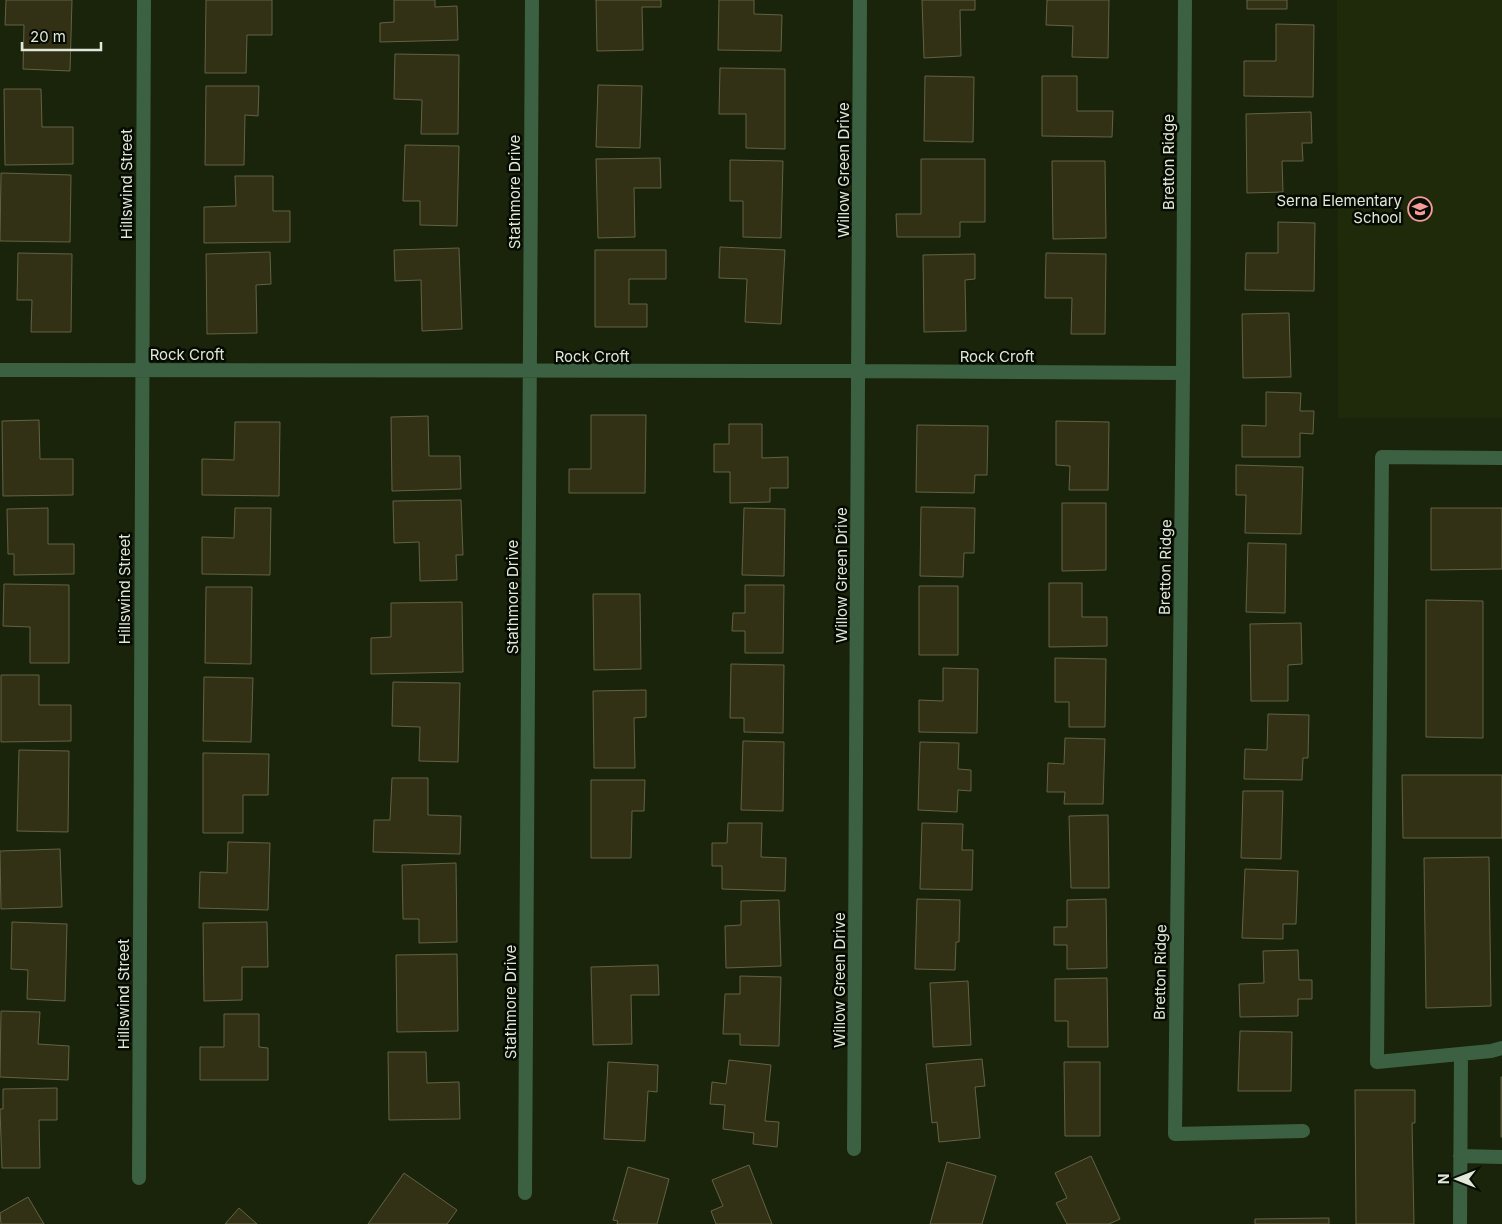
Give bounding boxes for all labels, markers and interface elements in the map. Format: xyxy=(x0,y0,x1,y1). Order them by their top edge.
scale bar xyxy=(22,20,101,52)
text: 20 m xyxy=(30,27,66,46)
street label: Willow Green Drive xyxy=(834,102,853,238)
street label: Bretton Ridge xyxy=(1159,114,1178,210)
street label: Hillswind Street xyxy=(117,129,136,239)
street label: Stathmore Drive xyxy=(505,135,524,249)
place label: Serna Elementary School xyxy=(1276,191,1403,227)
school or university icon: Serna Elementary School xyxy=(1407,196,1433,222)
street label: Rock Croft xyxy=(150,345,224,364)
street label: Rock Croft xyxy=(555,347,629,366)
street label: Rock Croft xyxy=(960,347,1034,366)
street label: Willow Green Drive xyxy=(832,507,851,643)
street label: Bretton Ridge xyxy=(1155,519,1175,615)
street label: Hillswind Street xyxy=(115,534,134,644)
street label: Stathmore Drive xyxy=(503,540,522,654)
street label: Willow Green Drive xyxy=(830,912,849,1048)
street label: Bretton Ridge xyxy=(1150,924,1170,1020)
street label: Hillswind Street xyxy=(114,939,133,1049)
street label: Stathmore Drive xyxy=(501,945,520,1059)
north arrow xyxy=(1432,1154,1482,1204)
text: N xyxy=(1435,1174,1452,1184)

